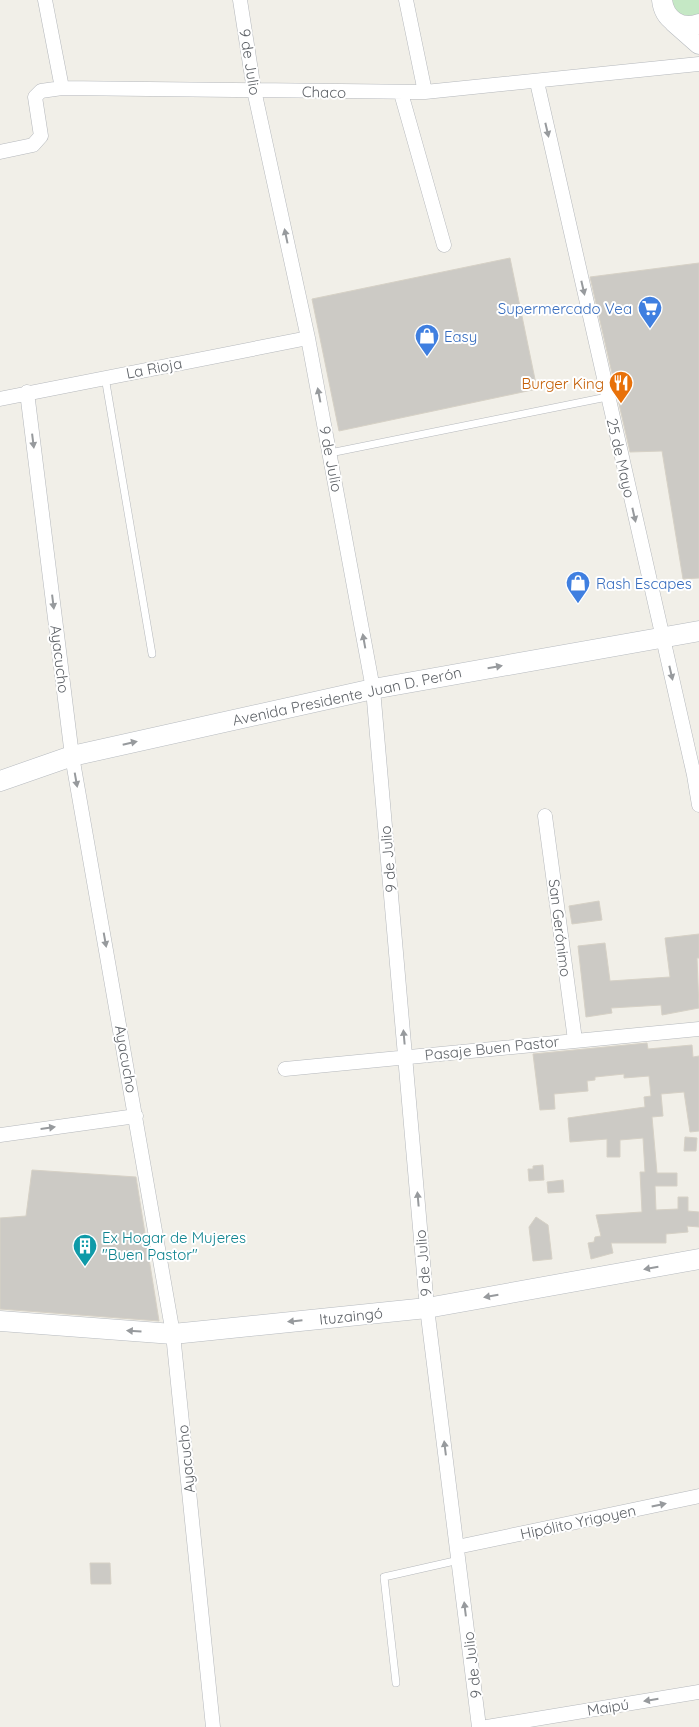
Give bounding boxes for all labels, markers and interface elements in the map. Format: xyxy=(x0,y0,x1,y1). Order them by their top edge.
street label: 9 de Julio xyxy=(235,27,265,97)
street label: Chaco xyxy=(302,82,346,102)
one-way arrow xyxy=(543,122,551,137)
one-way arrow xyxy=(281,227,289,243)
one-way arrow xyxy=(579,281,587,296)
supermarket icon: Supermercado Vea xyxy=(637,295,663,329)
place label: Supermercado Vea xyxy=(498,299,632,318)
shop icon: Easy xyxy=(414,323,440,357)
place label: Easy xyxy=(444,327,477,346)
street label: La Rioja xyxy=(124,353,184,383)
restaurant icon: Burger King xyxy=(608,370,634,404)
place label: Burger King xyxy=(521,374,604,393)
one-way arrow xyxy=(315,387,323,402)
street label: 25 de Mayo xyxy=(603,416,639,500)
street label: 9 de Julio xyxy=(315,424,347,494)
one-way arrow xyxy=(29,433,37,449)
one-way arrow xyxy=(630,507,638,522)
shop icon: Rash Escapes xyxy=(565,570,591,604)
place label: Rash Escapes xyxy=(596,574,692,593)
one-way arrow xyxy=(49,594,57,610)
street label: Ayacucho xyxy=(46,624,74,694)
one-way arrow xyxy=(360,633,368,648)
street label: Avenida Presidente Juan D. Perón xyxy=(231,662,463,730)
one-way arrow xyxy=(487,662,503,670)
one-way arrow xyxy=(667,666,675,681)
one-way arrow xyxy=(123,739,138,747)
one-way arrow xyxy=(73,773,81,789)
street label: 9 de Julio xyxy=(376,825,400,893)
street label: San Gerónimo xyxy=(545,878,575,978)
one-way arrow xyxy=(101,933,109,949)
street label: Ayacucho xyxy=(111,1024,141,1094)
one-way arrow xyxy=(400,1029,408,1045)
street label: Pasaje Buen Pastor xyxy=(424,1031,560,1065)
one-way arrow xyxy=(41,1124,57,1132)
one-way arrow xyxy=(414,1191,422,1207)
place label: Ex Hogar de Mujeres "Buen Pastor" xyxy=(102,1228,246,1264)
street label: 9 de Julio xyxy=(411,1229,435,1297)
building icon: Ex Hogar de Mujeres "Buen Pastor" xyxy=(72,1233,98,1267)
one-way arrow xyxy=(643,1264,659,1272)
one-way arrow xyxy=(483,1293,499,1301)
street label: Ituzaingó xyxy=(318,1303,384,1329)
one-way arrow xyxy=(287,1317,303,1325)
one-way arrow xyxy=(125,1327,141,1335)
street label: Ayacucho xyxy=(173,1424,199,1494)
one-way arrow xyxy=(441,1440,449,1456)
street label: Hipólito Yrigoyen xyxy=(518,1500,638,1544)
one-way arrow xyxy=(652,1501,667,1509)
one-way arrow xyxy=(461,1601,469,1617)
street label: 9 de Julio xyxy=(458,1631,486,1699)
street label: Maipú xyxy=(586,1694,630,1720)
one-way arrow xyxy=(643,1696,659,1704)

